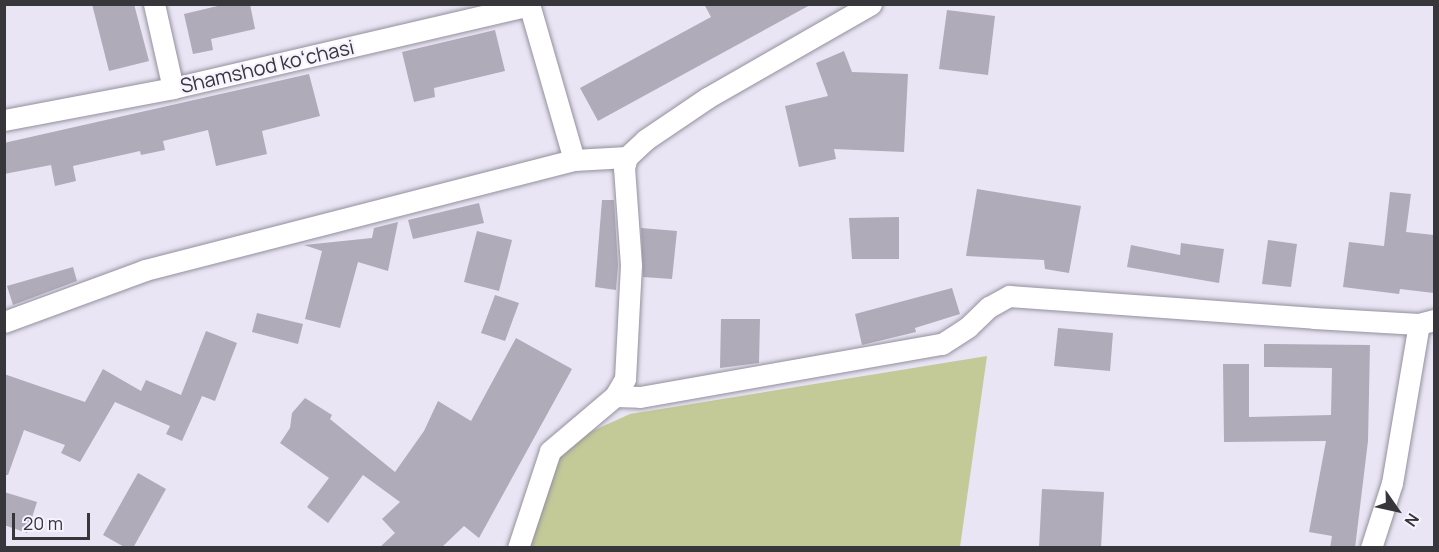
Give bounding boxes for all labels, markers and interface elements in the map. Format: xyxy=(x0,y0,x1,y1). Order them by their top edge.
street label: Shamshod koʻchasi xyxy=(178,34,356,98)
north arrow xyxy=(1367,480,1427,540)
scale bar xyxy=(15,501,93,539)
text: N xyxy=(1400,509,1424,531)
text: 20 m xyxy=(23,511,63,535)

